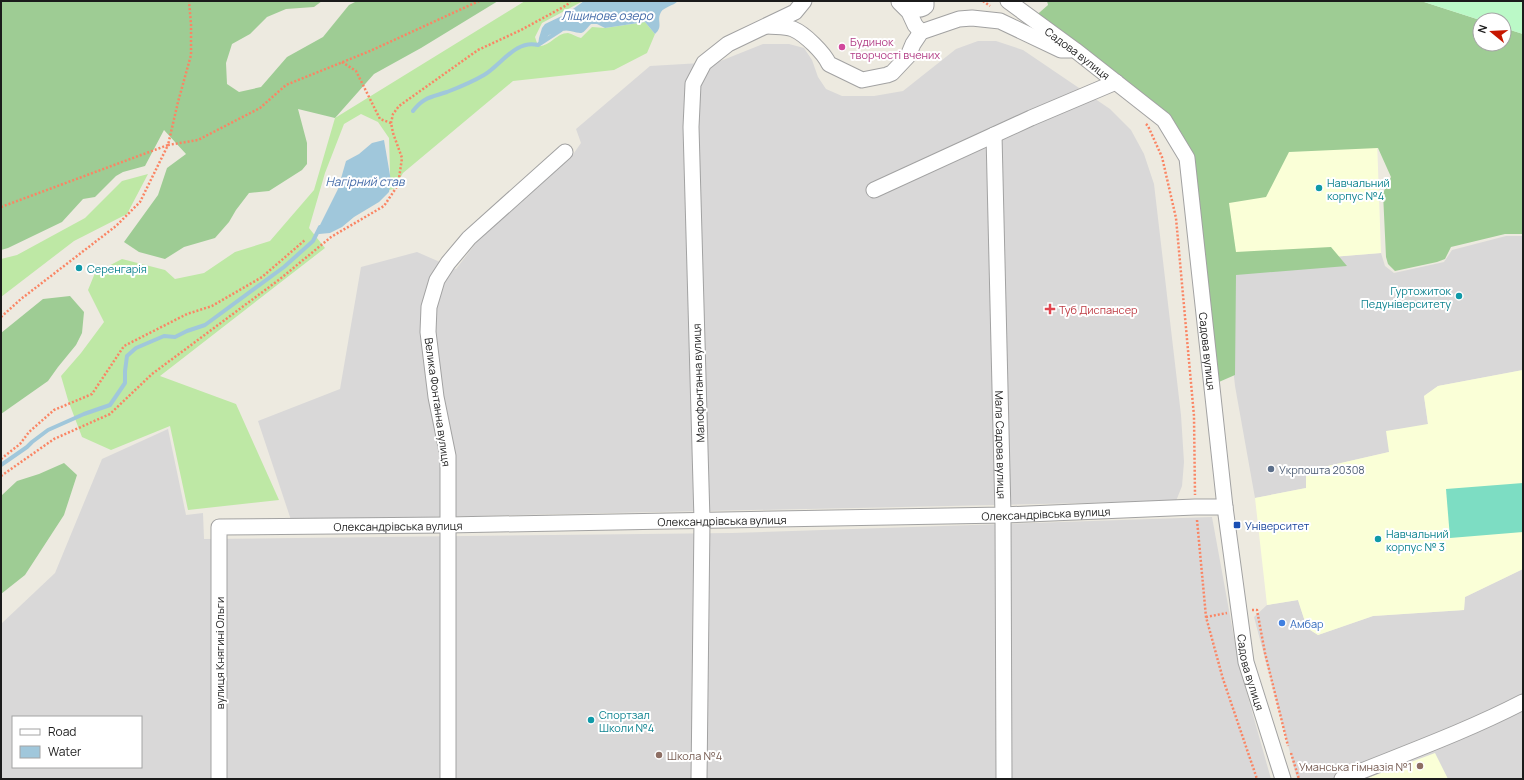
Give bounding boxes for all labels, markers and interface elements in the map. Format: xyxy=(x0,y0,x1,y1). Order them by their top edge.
water label: Ліщинове озеро xyxy=(561,7,654,24)
north arrow xyxy=(1472,12,1512,52)
street label: Садова вулиця xyxy=(1042,23,1114,83)
text: N xyxy=(1474,23,1490,35)
place label: Будинок творчості вчених xyxy=(850,34,940,62)
marker: Будинок творчості вчених xyxy=(837,42,847,52)
water label: Нагірний став xyxy=(326,173,406,190)
place label: Навчальний корпус №4 xyxy=(1327,175,1390,203)
marker: Навчальний корпус №4 xyxy=(1314,183,1324,193)
place label: Серенгарія xyxy=(87,261,147,276)
marker: Серенгарія xyxy=(74,263,84,273)
place label: Гуртожиток Педуніверситету xyxy=(1361,283,1452,311)
marker: Гуртожиток Педуніверситету xyxy=(1454,291,1464,301)
place label: Туб Диспансер xyxy=(1059,302,1138,317)
marker: Туб Диспансер xyxy=(1044,303,1056,315)
street label: Садова вулиця xyxy=(1196,311,1220,391)
street label: Малофонтанна вулиця xyxy=(688,323,708,443)
street label: Велика Фонтанна вулиця xyxy=(422,337,454,467)
street label: Мала Садова вулиця xyxy=(993,391,1010,499)
place label: Укрпошта 20308 xyxy=(1279,462,1365,477)
marker: Укрпошта 20308 xyxy=(1266,464,1276,474)
street label: Олександрівська вулиця xyxy=(981,503,1111,523)
street label: Олександрівська вулиця xyxy=(657,511,787,529)
street label: Олександрівська вулиця xyxy=(333,517,463,533)
place label: Університет xyxy=(1245,518,1310,533)
marker: Університет xyxy=(1232,520,1242,530)
place label: Навчальний корпус № 3 xyxy=(1386,526,1449,554)
marker: Навчальний корпус № 3 xyxy=(1373,534,1383,544)
street label: вулиця Княгині Ольги xyxy=(212,597,227,709)
place label: Амбар xyxy=(1290,616,1324,631)
marker: Амбар xyxy=(1277,618,1287,628)
street label: Садова вулиця xyxy=(1235,633,1268,712)
place label: Спортзал Школи №4 xyxy=(599,707,654,735)
marker: Спортзал Школи №4 xyxy=(586,715,596,725)
legend xyxy=(12,716,142,768)
text: Road xyxy=(48,723,76,740)
text: Water xyxy=(48,743,82,760)
place label: Школа №4 xyxy=(667,748,722,763)
marker: Школа №4 xyxy=(654,750,664,760)
place label: Уманська гімназія №1 xyxy=(1299,759,1412,774)
marker: Уманська гімназія №1 xyxy=(1415,761,1425,771)

